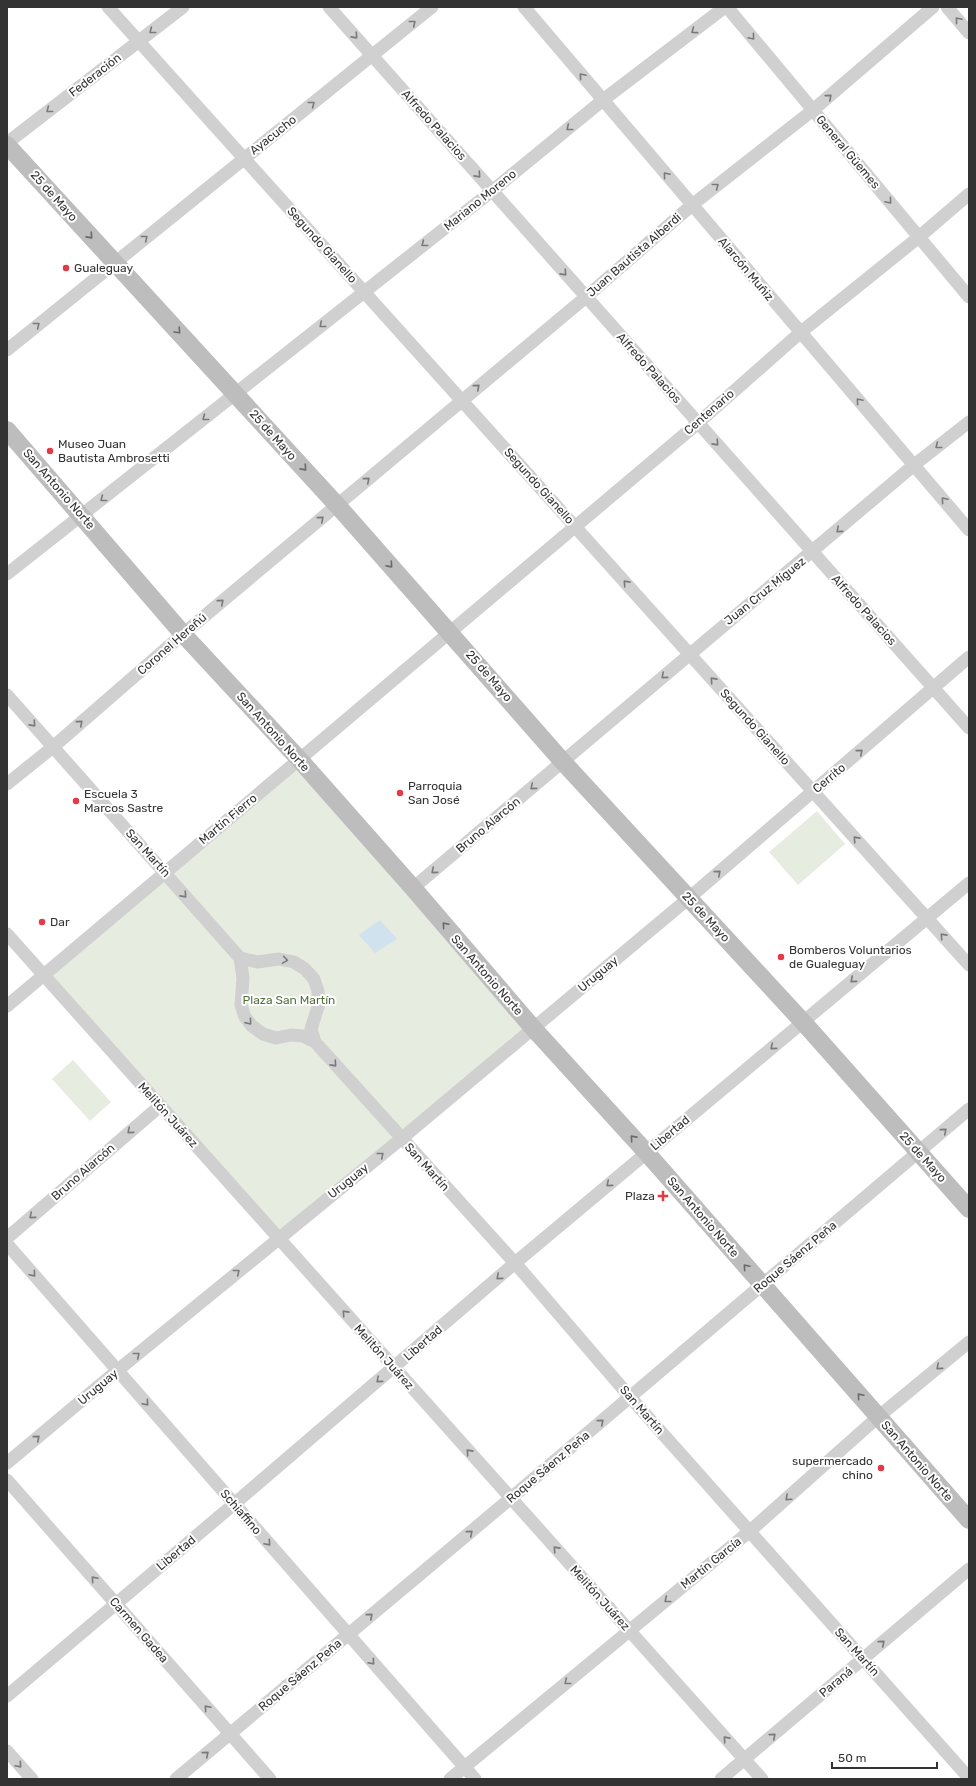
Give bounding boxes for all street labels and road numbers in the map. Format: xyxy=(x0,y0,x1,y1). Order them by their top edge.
street label: Federación xyxy=(66,50,124,100)
street label: Alfredo Palacios xyxy=(399,87,469,163)
street label: Ayacucho xyxy=(247,112,299,158)
street label: General Güemes xyxy=(813,112,883,192)
street label: Mariano Moreno xyxy=(441,166,519,233)
street label: 25 de Mayo xyxy=(28,168,80,224)
street label: Segundo Gianello xyxy=(284,204,360,286)
street label: Juan Bautista Alberdi xyxy=(584,210,684,300)
street label: Alarcón Muñiz xyxy=(715,234,777,304)
street label: Alfredo Palacios xyxy=(614,330,684,406)
street label: Centenario xyxy=(681,386,737,437)
street label: 25 de Mayo xyxy=(247,407,299,463)
street label: Segundo Gianello xyxy=(501,445,577,527)
street label: San Antonio Norte xyxy=(20,446,98,532)
street label: Juan Cruz Míguez xyxy=(722,554,808,628)
street label: Alfredo Palacios xyxy=(829,572,899,648)
street label: Coronel Hereñú xyxy=(135,610,209,678)
street label: 25 de Mayo xyxy=(463,648,515,705)
street label: Segundo Gianello xyxy=(717,686,793,768)
street label: San Antonio Norte xyxy=(234,689,313,775)
street label: Cerrito xyxy=(810,760,848,796)
street label: Martín Fierro xyxy=(196,791,260,847)
street label: Bruno Alarcón xyxy=(453,794,523,856)
street label: San Martín xyxy=(123,826,173,880)
street label: 25 de Mayo xyxy=(679,889,733,945)
street label: San Antonio Norte xyxy=(448,932,526,1018)
street label: Uruguay xyxy=(575,953,621,995)
street label: Melitón Juárez xyxy=(135,1080,201,1150)
street label: Libertad xyxy=(648,1113,692,1153)
street label: 25 de Mayo xyxy=(897,1129,949,1185)
street label: San Martín xyxy=(402,1140,452,1194)
street label: Bruno Alarcón xyxy=(48,1141,118,1203)
street label: Uruguay xyxy=(325,1160,371,1201)
street label: San Antonio Norte xyxy=(664,1174,742,1260)
street label: Roque Sáenz Peña xyxy=(751,1218,839,1296)
street label: Melitón Juárez xyxy=(351,1322,417,1392)
street label: Libertad xyxy=(401,1322,445,1364)
street label: Uruguay xyxy=(75,1366,121,1408)
street label: San Martín xyxy=(617,1383,667,1437)
street label: San Antonio Norte xyxy=(878,1418,956,1504)
street label: Roque Sáenz Peña xyxy=(504,1428,592,1506)
street label: Schiaffino xyxy=(218,1487,264,1538)
street label: Libertad xyxy=(154,1533,198,1573)
street label: Martín García xyxy=(678,1534,744,1592)
street label: Melitón Juárez xyxy=(567,1563,633,1633)
street label: Carmen Gadea xyxy=(107,1594,171,1666)
street label: San Martín xyxy=(832,1625,882,1679)
street label: Roque Sáenz Peña xyxy=(256,1636,344,1714)
street label: Paraná xyxy=(816,1664,856,1700)

